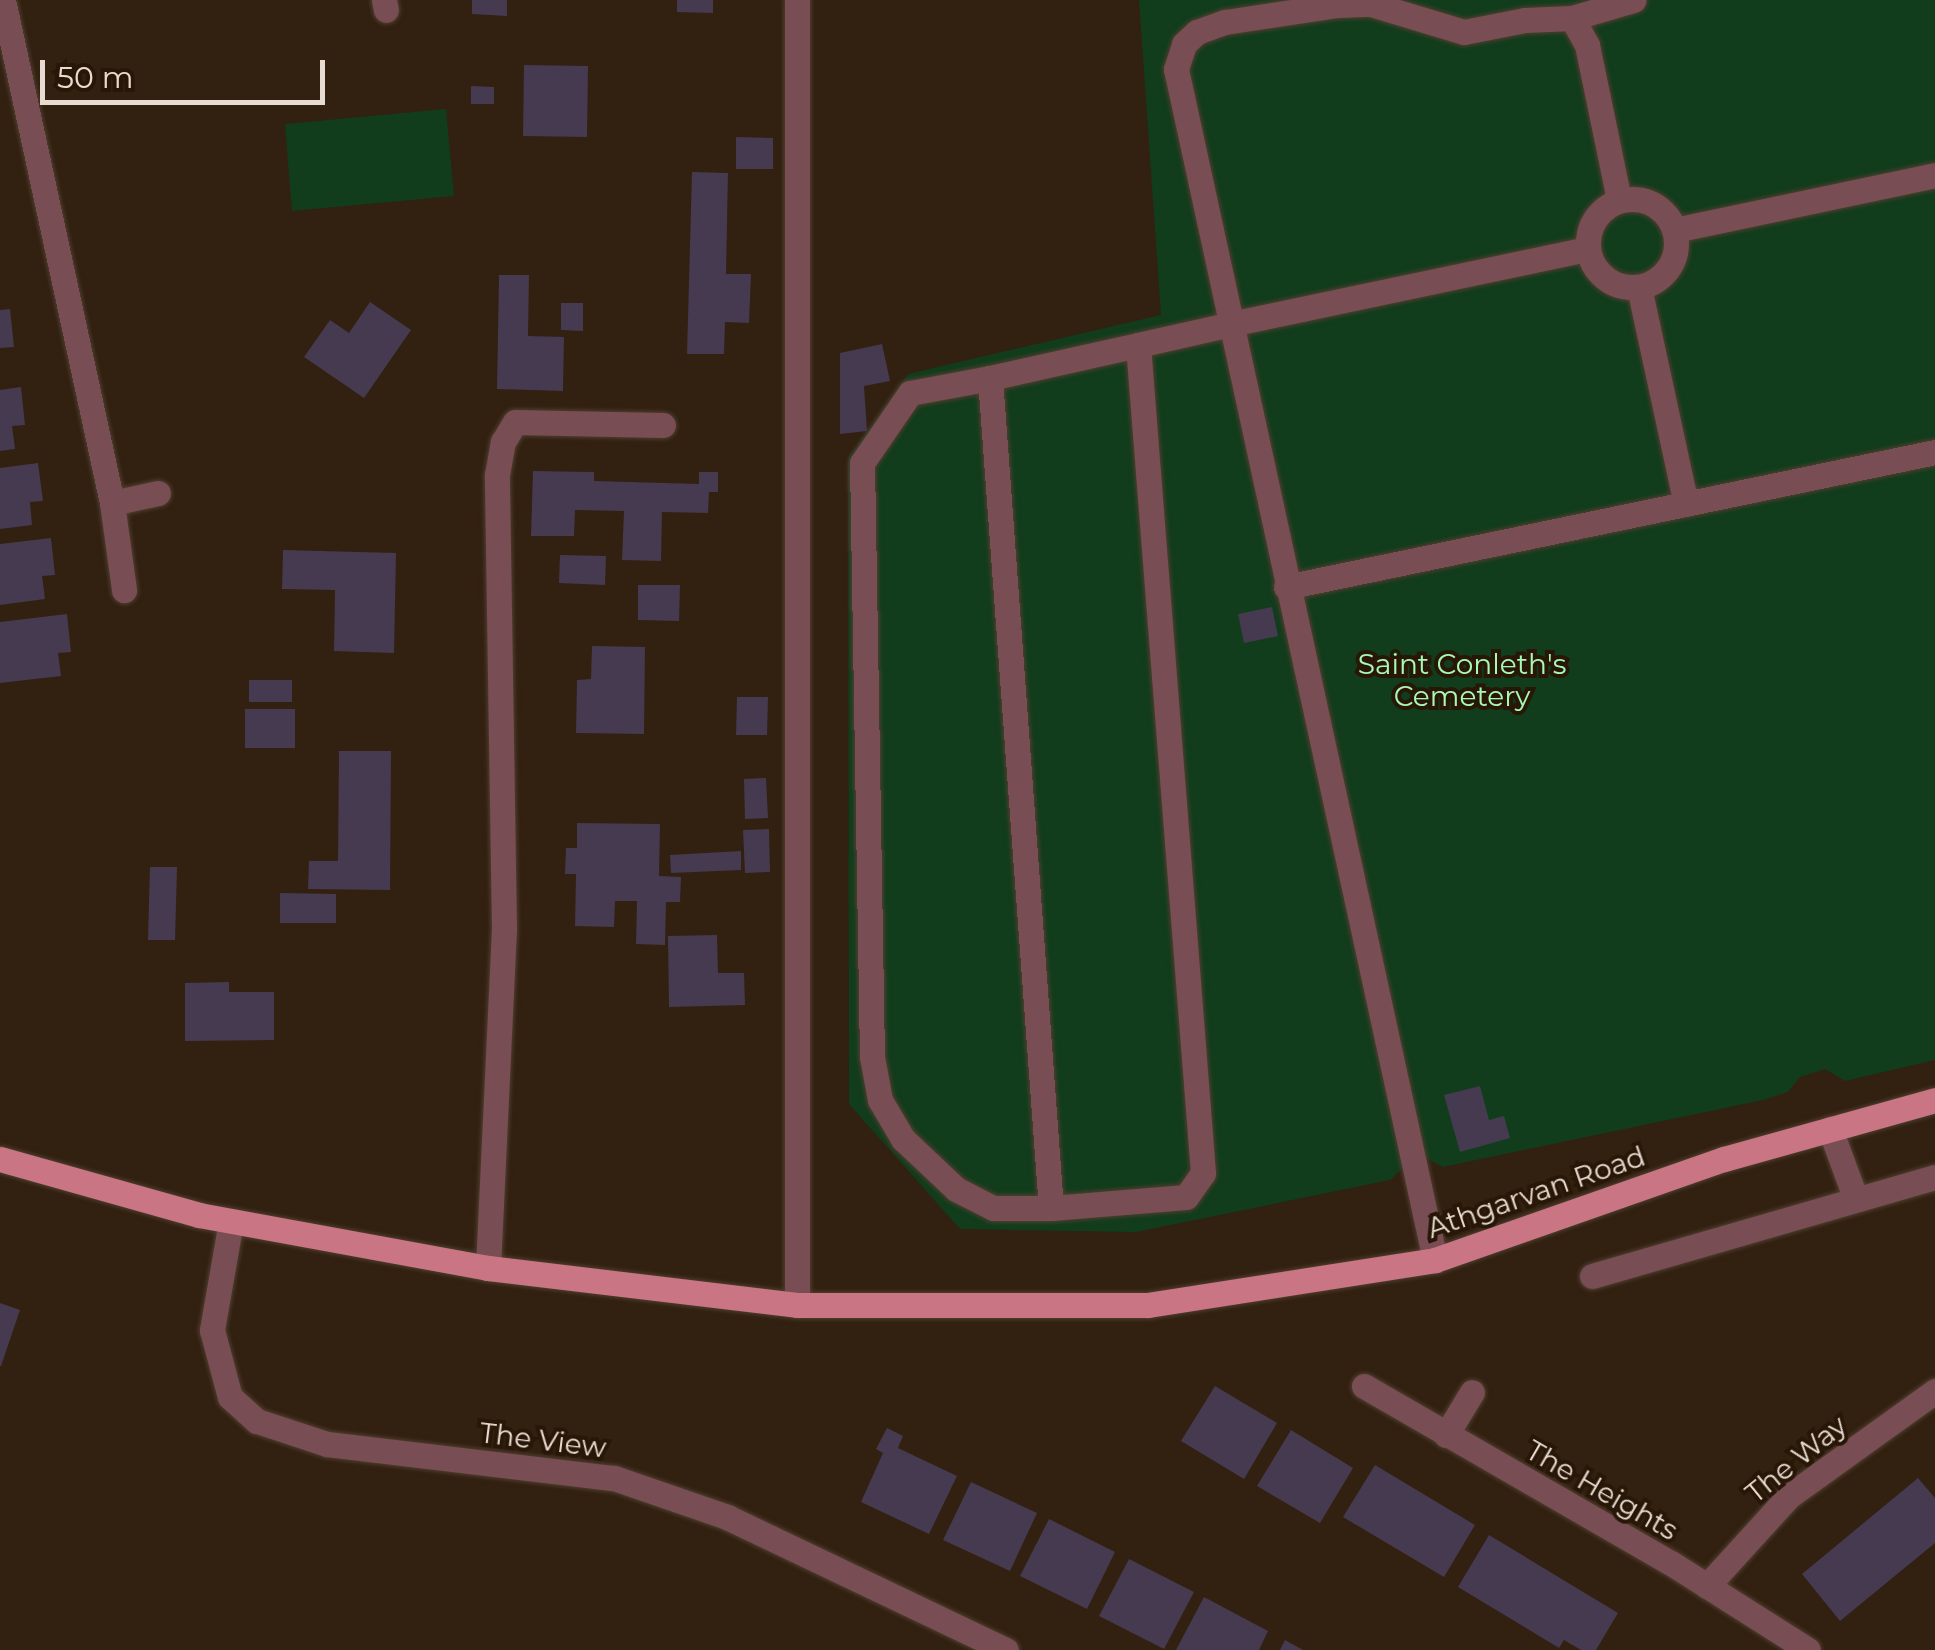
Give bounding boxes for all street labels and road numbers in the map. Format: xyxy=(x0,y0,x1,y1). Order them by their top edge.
street label: Athgarvan Road xyxy=(1423,1139,1649,1245)
street label: The Way xyxy=(1739,1408,1853,1510)
street label: The View xyxy=(478,1416,608,1464)
street label: The Heights xyxy=(1520,1433,1684,1547)

